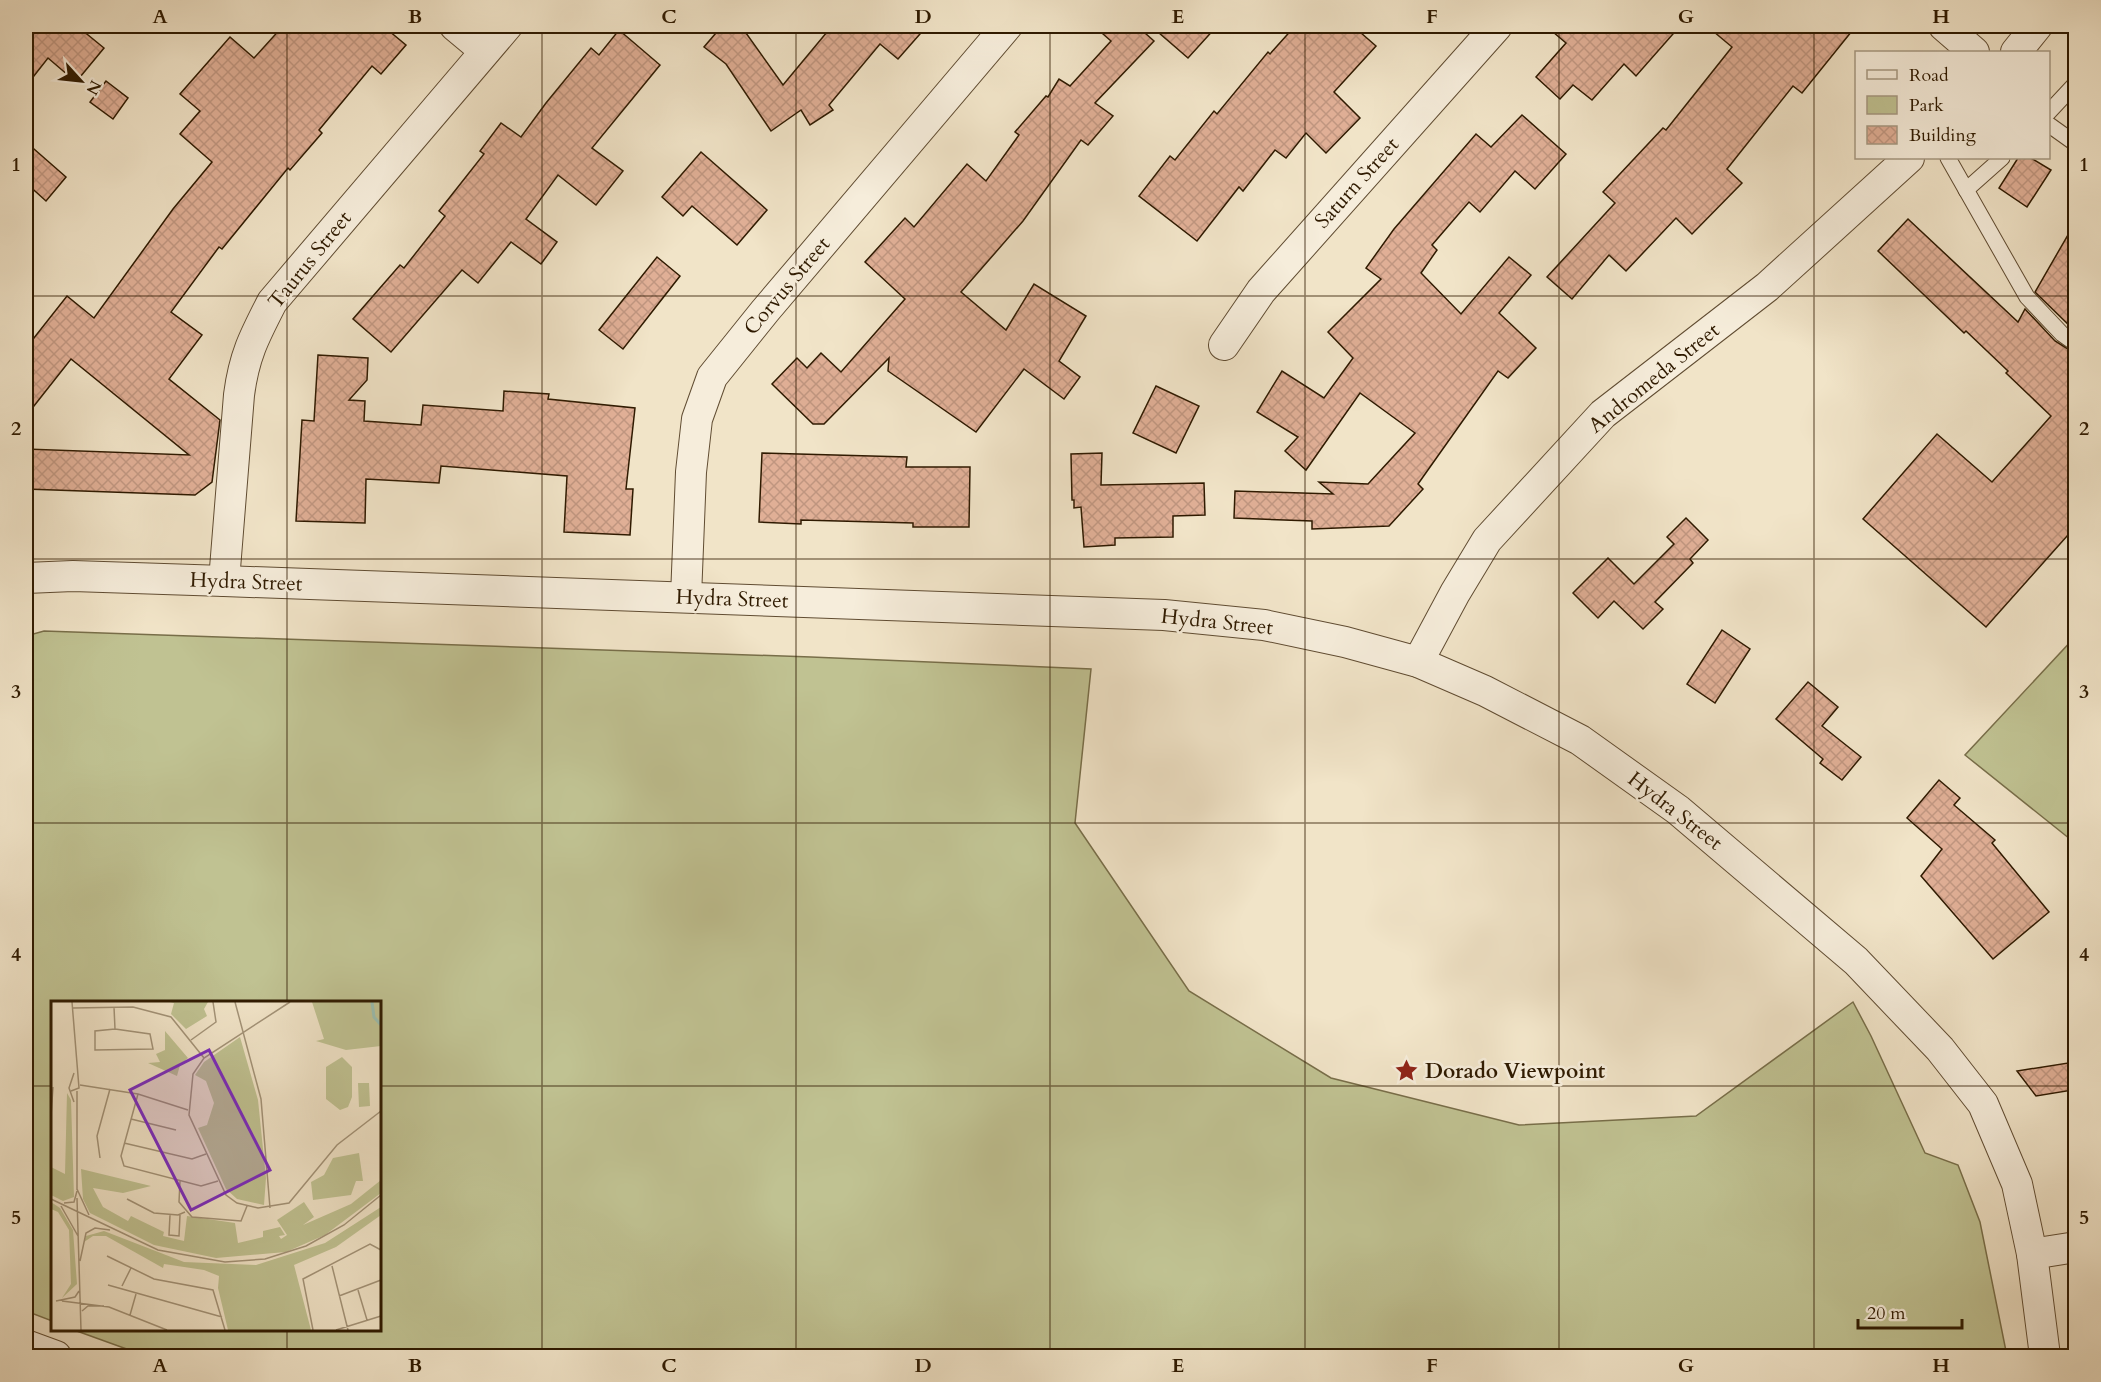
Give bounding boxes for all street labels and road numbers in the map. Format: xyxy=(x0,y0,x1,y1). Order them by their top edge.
street label: Saturn Street xyxy=(1308,131,1406,235)
street label: Taurus Street xyxy=(261,205,359,315)
street label: Corvus Street xyxy=(737,230,837,341)
street label: Andromeda Street xyxy=(1582,316,1726,440)
street label: Hydra Street xyxy=(189,566,303,598)
street label: Hydra Street xyxy=(675,583,789,615)
street label: Hydra Street xyxy=(1159,602,1275,642)
street label: Hydra Street xyxy=(1622,765,1729,857)

